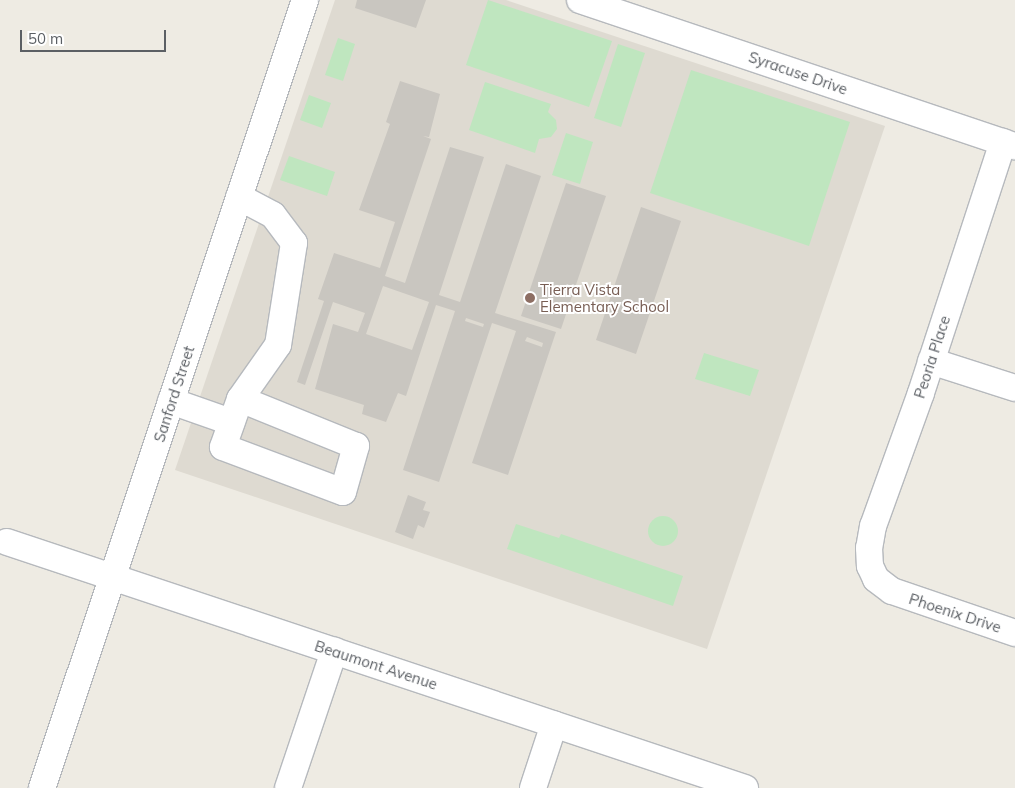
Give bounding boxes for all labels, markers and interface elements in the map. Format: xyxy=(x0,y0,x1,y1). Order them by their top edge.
scale bar xyxy=(22,20,169,52)
text: 50 m xyxy=(28,29,63,48)
street label: Syracuse Drive xyxy=(746,48,850,98)
place label: Tierra Vista Elementary School xyxy=(540,280,669,315)
marker: Tierra Vista Elementary School xyxy=(524,292,536,304)
street label: Peoria Place xyxy=(910,313,954,401)
street label: Sanford Street xyxy=(150,344,198,444)
street label: Phoenix Drive xyxy=(907,590,1003,636)
street label: Beaumont Avenue xyxy=(312,637,440,693)

